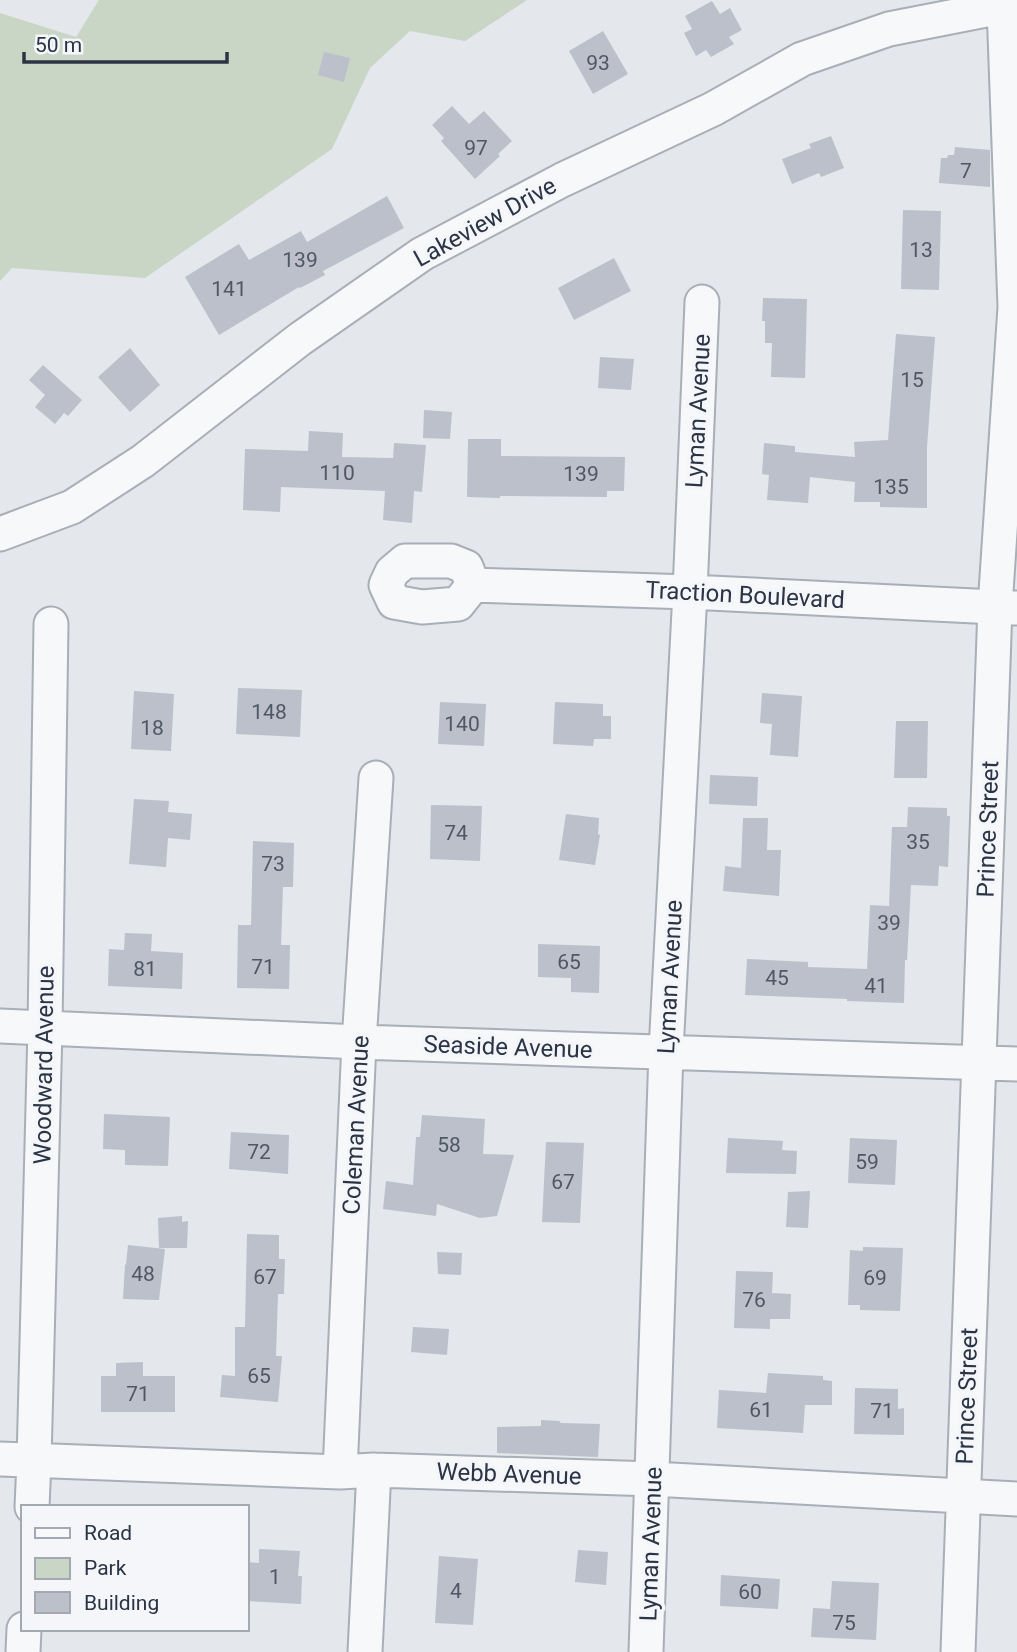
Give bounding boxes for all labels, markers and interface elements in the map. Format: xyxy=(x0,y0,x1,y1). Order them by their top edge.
scale bar xyxy=(24,21,228,65)
text: 50 m xyxy=(35,33,82,57)
house number: 93 xyxy=(586,51,610,75)
house number: 97 xyxy=(464,136,488,160)
house number: 7 xyxy=(960,159,972,183)
street label: Lakeview Drive xyxy=(409,171,561,273)
house number: 13 xyxy=(909,238,933,262)
house number: 139 xyxy=(282,248,318,272)
house number: 141 xyxy=(211,277,247,301)
street label: Lyman Avenue xyxy=(680,333,716,489)
house number: 15 xyxy=(900,368,924,392)
house number: 110 xyxy=(319,461,355,485)
house number: 139 xyxy=(563,462,599,486)
house number: 135 xyxy=(873,475,909,499)
street label: Traction Boulevard xyxy=(645,576,845,614)
house number: 148 xyxy=(251,700,287,724)
house number: 140 xyxy=(444,712,480,736)
house number: 18 xyxy=(140,716,164,740)
street label: Prince Street xyxy=(972,760,1004,898)
house number: 74 xyxy=(444,821,468,845)
house number: 35 xyxy=(906,830,930,854)
house number: 73 xyxy=(261,852,285,876)
street label: Lyman Avenue xyxy=(652,899,688,1055)
house number: 39 xyxy=(877,911,901,935)
house number: 65 xyxy=(557,950,581,974)
house number: 71 xyxy=(251,955,275,979)
house number: 81 xyxy=(133,957,157,981)
street label: Woodward Avenue xyxy=(28,965,60,1165)
house number: 45 xyxy=(765,966,789,990)
house number: 41 xyxy=(864,974,888,998)
street label: Seaside Avenue xyxy=(423,1030,593,1064)
street label: Coleman Avenue xyxy=(337,1035,375,1215)
house number: 58 xyxy=(437,1133,461,1157)
house number: 72 xyxy=(247,1140,271,1164)
house number: 59 xyxy=(855,1150,879,1174)
house number: 67 xyxy=(551,1170,575,1194)
house number: 48 xyxy=(131,1262,155,1286)
house number: 67 xyxy=(253,1265,277,1289)
house number: 69 xyxy=(863,1266,887,1290)
house number: 76 xyxy=(742,1288,766,1312)
street label: Prince Street xyxy=(951,1327,983,1465)
house number: 65 xyxy=(247,1364,271,1388)
house number: 71 xyxy=(126,1382,150,1406)
house number: 61 xyxy=(749,1398,773,1422)
house number: 71 xyxy=(870,1399,894,1423)
street label: Webb Avenue xyxy=(436,1457,582,1491)
street label: Lyman Avenue xyxy=(634,1466,668,1622)
legend xyxy=(21,1505,248,1631)
text: Road xyxy=(84,1521,132,1545)
text: Park xyxy=(84,1556,127,1580)
house number: 1 xyxy=(269,1565,281,1589)
house number: 4 xyxy=(450,1579,462,1603)
house number: 60 xyxy=(738,1580,762,1604)
text: Building xyxy=(84,1591,159,1615)
house number: 75 xyxy=(832,1611,856,1635)

